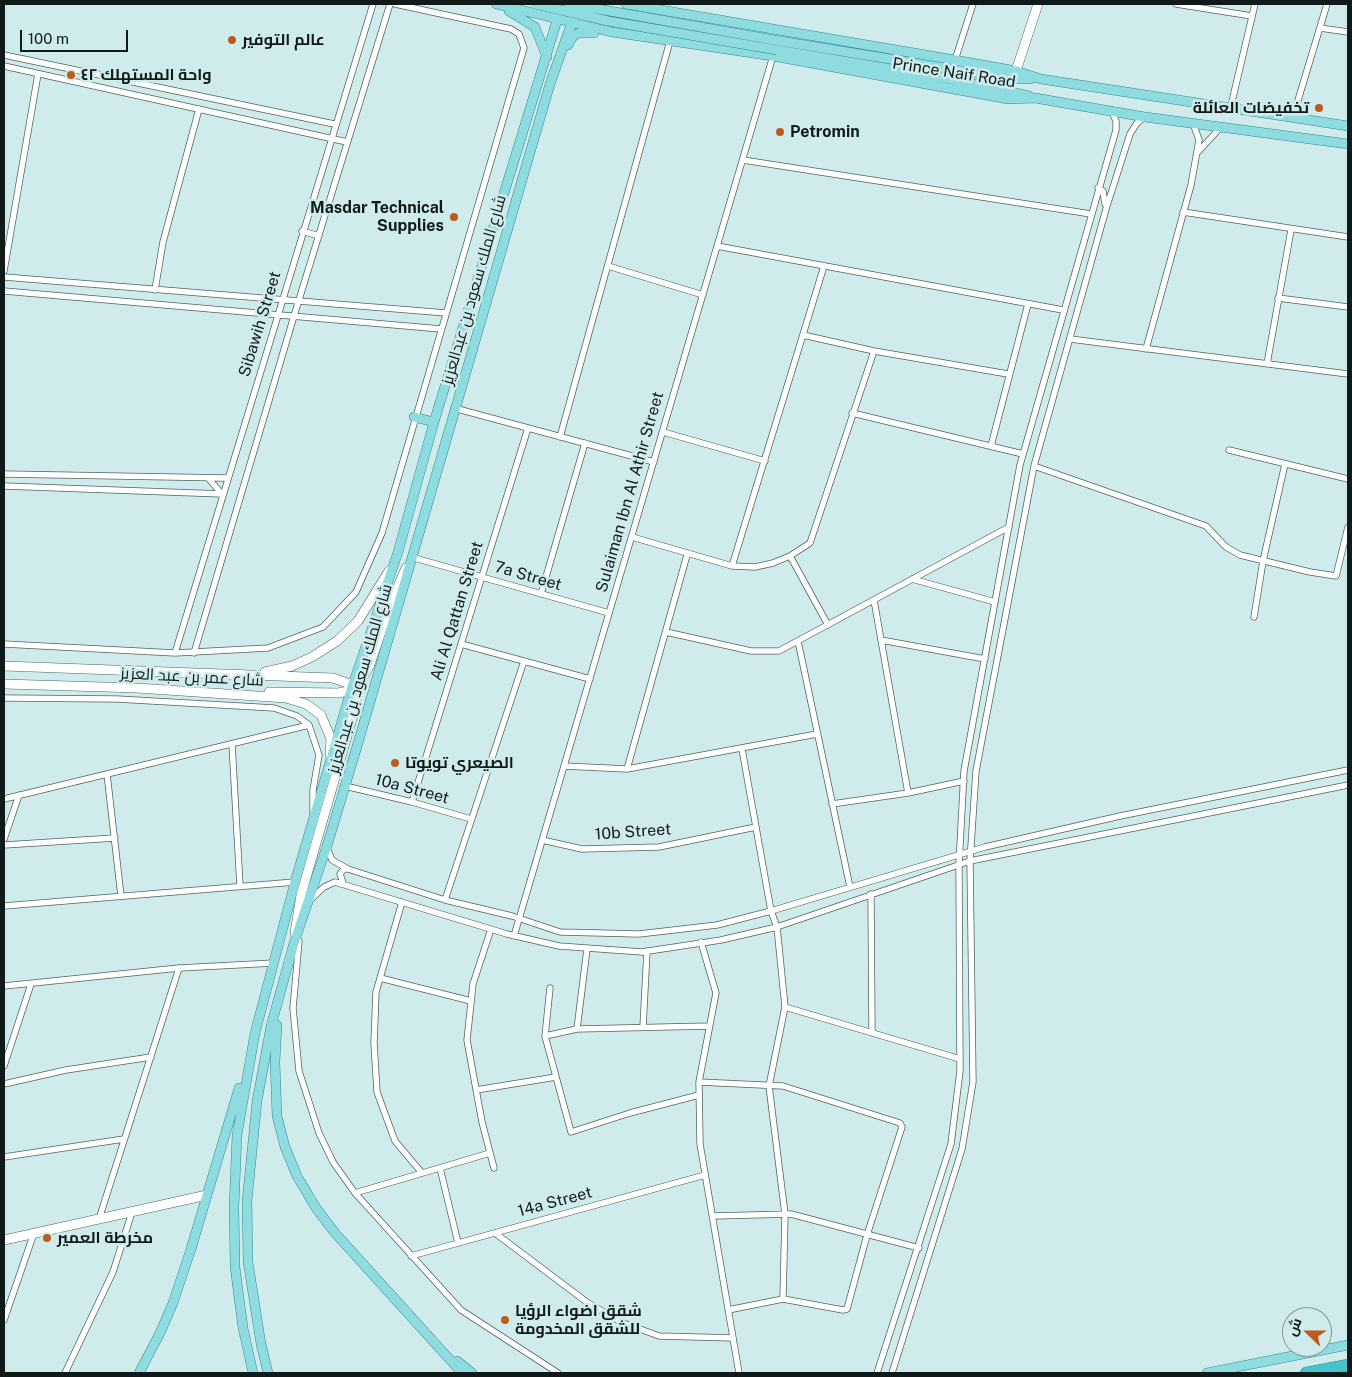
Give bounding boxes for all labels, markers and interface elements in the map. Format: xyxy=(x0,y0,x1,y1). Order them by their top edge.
scale bar xyxy=(22,20,130,52)
text: 100 m xyxy=(28,30,69,47)
place label: عالم التوفير xyxy=(242,30,325,50)
marker: عالم التوفير xyxy=(226,34,238,46)
street label: Prince Naif Road xyxy=(891,54,1017,92)
place label: واحة المستهلك ٤٢ xyxy=(81,65,212,85)
marker: واحة المستهلك ٤٢ xyxy=(65,69,77,81)
place label: تخفيضات العائلة xyxy=(1193,98,1309,118)
marker: تخفيضات العائلة xyxy=(1313,102,1325,114)
place label: Petromin xyxy=(790,122,860,142)
marker: Petromin xyxy=(774,126,786,138)
street label: شارع الملك سعود بن عبدالعزيز xyxy=(438,193,510,387)
place label: Masdar Technical Supplies xyxy=(310,198,444,236)
marker: Masdar Technical Supplies xyxy=(448,211,460,223)
street label: Sibawih Street xyxy=(235,269,285,379)
street label: Sulaiman Ibn Al Athir Street xyxy=(592,390,668,594)
street label: Ali Al Qattan Street xyxy=(427,539,487,683)
street label: 7a Street xyxy=(492,557,564,595)
street label: شارع الملك سعود بن عبدالعزيز xyxy=(324,582,396,776)
street label: شارع عمر بن عبد العزيز xyxy=(120,664,264,690)
place label: الصيعري تويوتا xyxy=(405,753,514,773)
marker: الصيعري تويوتا xyxy=(389,757,401,769)
street label: 10a Street xyxy=(373,770,451,808)
street label: 10b Street xyxy=(594,820,672,844)
street label: 14a Street xyxy=(516,1183,594,1221)
place label: مخرطة العمير xyxy=(57,1228,153,1248)
marker: مخرطة العمير xyxy=(41,1232,53,1244)
place label: شقق اضواء الرؤيا للشقق المخدومة xyxy=(515,1301,642,1339)
north arrow xyxy=(1282,1307,1332,1357)
marker: شقق اضواء الرؤيا للشقق المخدومة xyxy=(499,1314,511,1326)
text: ش xyxy=(1283,1315,1305,1338)

